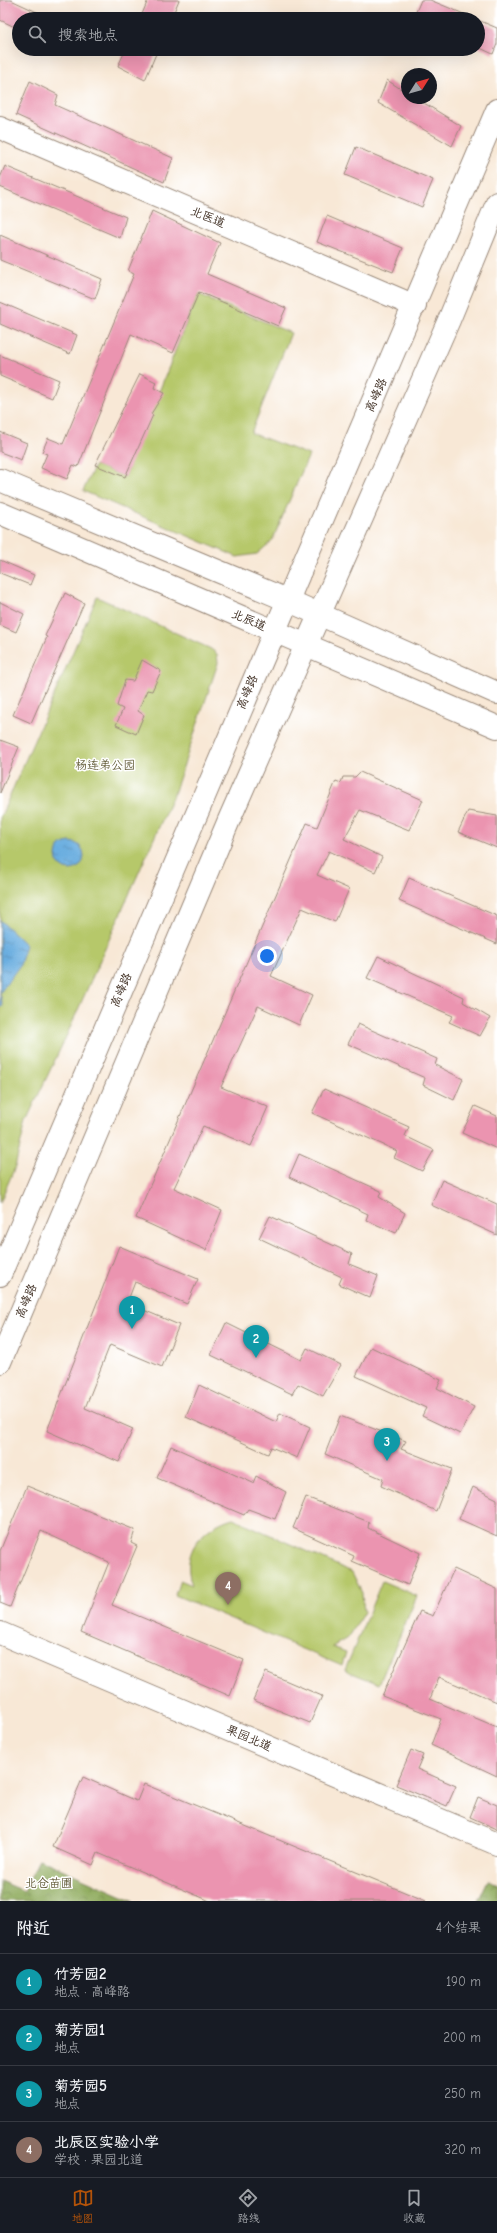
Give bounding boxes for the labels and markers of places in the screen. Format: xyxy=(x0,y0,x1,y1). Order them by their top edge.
pin: 1 xyxy=(119,1296,145,1329)
pin: 2 xyxy=(243,1325,269,1358)
pin: 3 xyxy=(374,1428,400,1461)
pin: 4 xyxy=(215,1572,241,1605)

